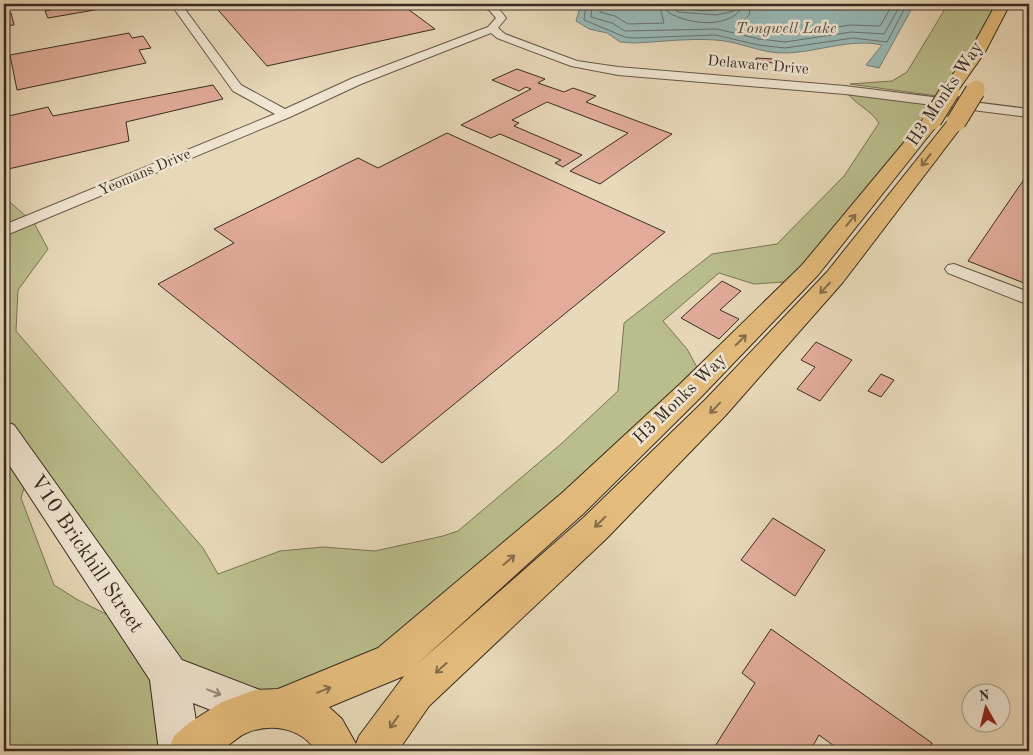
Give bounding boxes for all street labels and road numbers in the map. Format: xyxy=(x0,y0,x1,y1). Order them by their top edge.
street label: H3 Monks Way xyxy=(904,38,987,149)
street label: Delaware Drive xyxy=(707,54,809,78)
street label: Yeomans Drive xyxy=(97,147,193,199)
street label: H3 Monks Way xyxy=(630,350,730,448)
street label: V10 Brickhill Street xyxy=(25,471,147,637)

